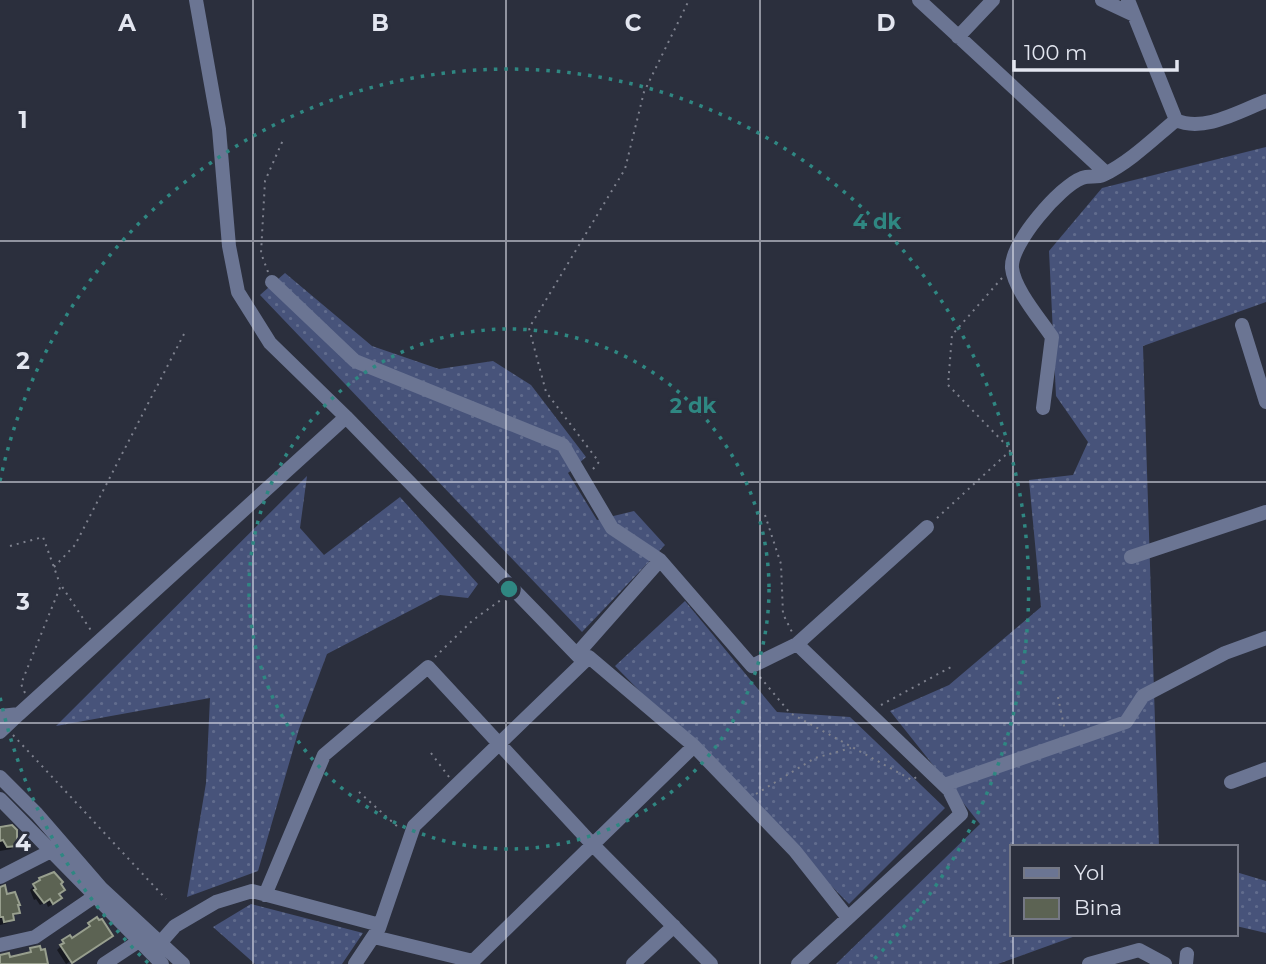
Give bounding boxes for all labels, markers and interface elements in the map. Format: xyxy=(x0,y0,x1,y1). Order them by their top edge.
text: A xyxy=(117,9,136,37)
text: B xyxy=(371,9,389,37)
text: C xyxy=(625,9,642,37)
text: D xyxy=(877,9,896,37)
scale bar xyxy=(1014,28,1177,72)
text: 100 m xyxy=(1024,40,1087,65)
text: 1 xyxy=(18,106,28,134)
text: 4 dk xyxy=(853,209,902,234)
text: 2 xyxy=(16,347,30,375)
text: 2 dk xyxy=(670,393,717,418)
centre of rings xyxy=(497,577,521,601)
text: 3 xyxy=(15,588,30,616)
text: 4 xyxy=(15,829,31,857)
legend xyxy=(1010,845,1238,936)
text: Yol xyxy=(1074,860,1105,885)
text: Bina xyxy=(1074,895,1122,920)

